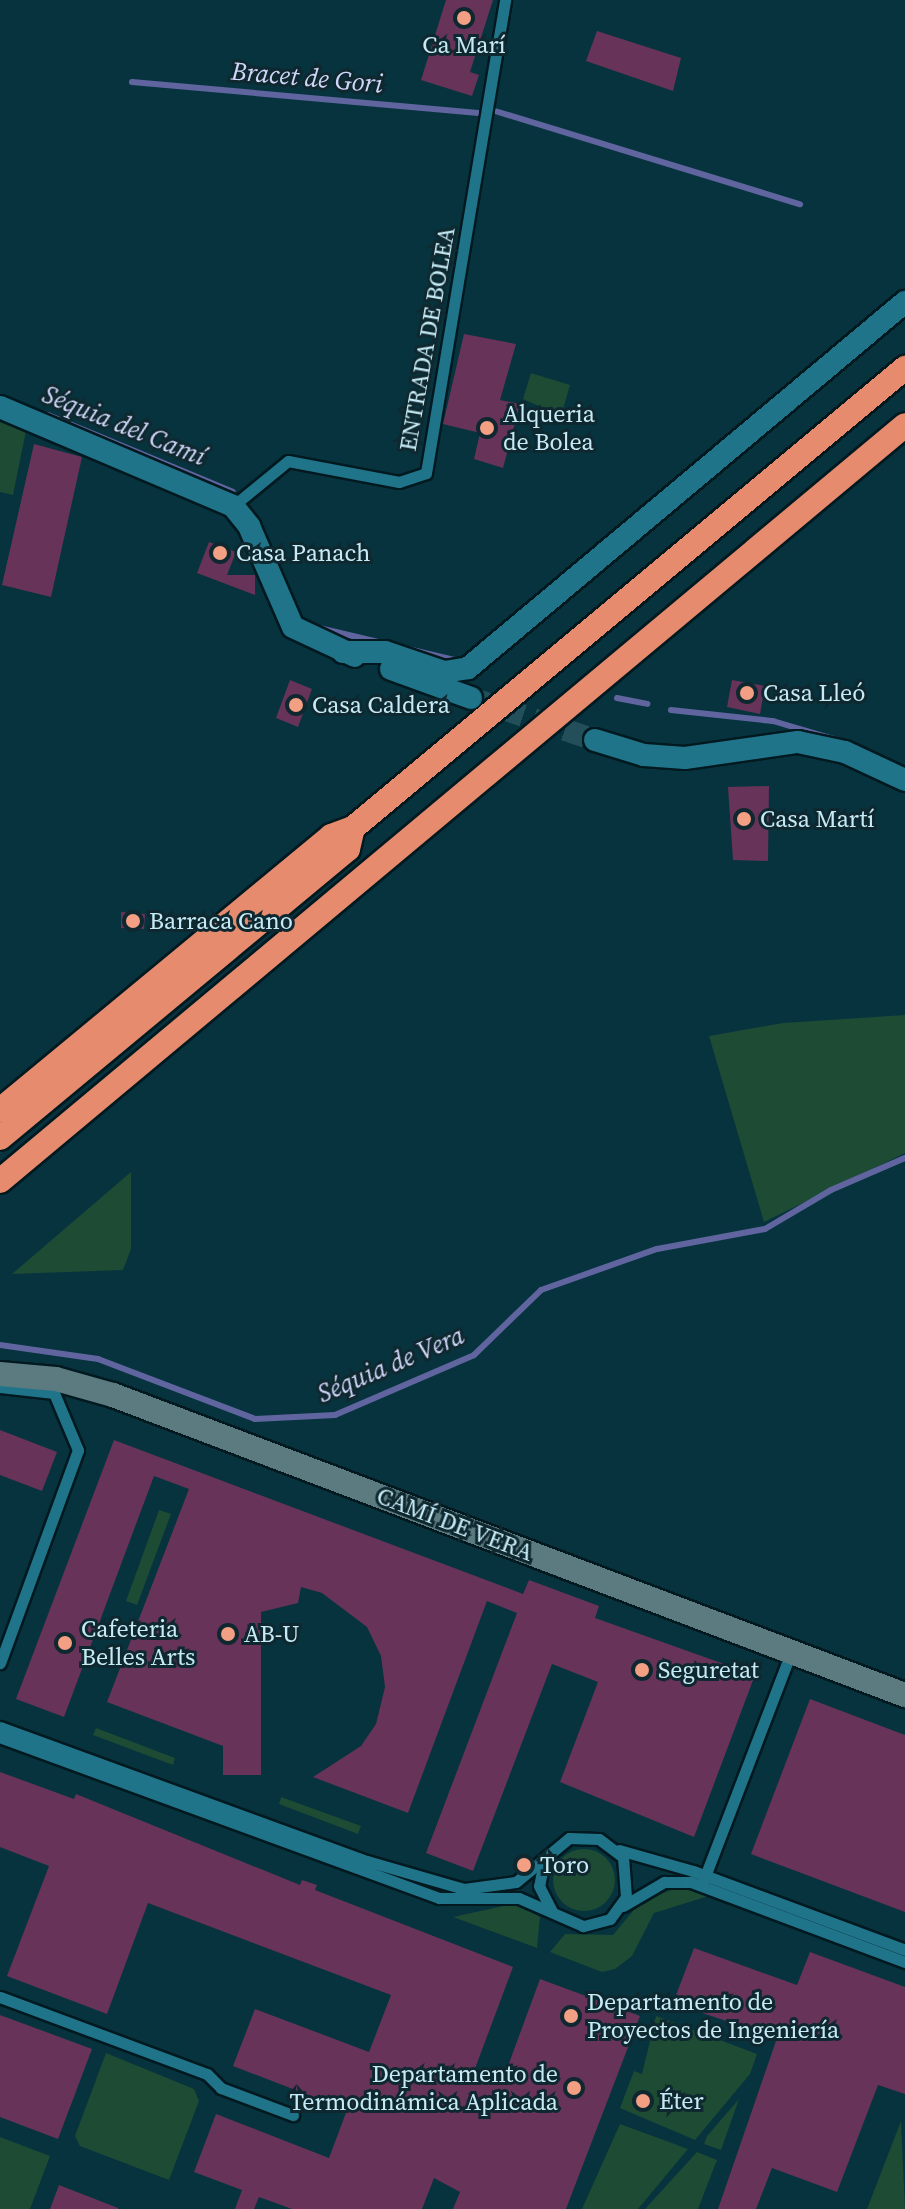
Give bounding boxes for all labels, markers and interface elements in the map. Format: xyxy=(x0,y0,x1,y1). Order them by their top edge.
marker: Ca Marí xyxy=(455,9,473,27)
place label: Ca Marí xyxy=(422,31,506,59)
water label: Bracet de Gori xyxy=(230,56,384,100)
street label: ENTRADA DE BOLEA xyxy=(393,225,461,453)
water label: Séquia del Camí xyxy=(38,379,210,473)
place label: Alqueria de Bolea xyxy=(503,400,595,456)
marker: Alqueria de Bolea xyxy=(478,419,496,437)
place label: Casa Panach xyxy=(236,539,370,567)
marker: Casa Panach xyxy=(211,544,229,562)
place label: Casa Lleó xyxy=(763,679,865,707)
marker: Casa Lleó xyxy=(738,684,756,702)
place label: Casa Caldera xyxy=(312,691,450,719)
marker: Casa Caldera xyxy=(287,696,305,714)
place label: Casa Martí xyxy=(760,805,874,833)
marker: Casa Martí xyxy=(735,810,753,828)
place label: Barraca Cano xyxy=(149,907,293,935)
marker: Barraca Cano xyxy=(124,912,142,930)
water label: Séquia de Vera xyxy=(313,1320,469,1410)
street label: CAMÍ DE VERA xyxy=(372,1481,538,1567)
place label: Cafeteria Belles Arts xyxy=(81,1615,195,1671)
place label: AB-U xyxy=(244,1620,299,1648)
marker: AB-U xyxy=(219,1625,237,1643)
marker: Cafeteria Belles Arts xyxy=(56,1634,74,1652)
place label: Seguretat xyxy=(658,1656,759,1684)
marker: Seguretat xyxy=(633,1661,651,1679)
place label: Toro xyxy=(540,1851,589,1879)
marker: Toro xyxy=(515,1856,533,1874)
place label: Departamento de Proyectos de Ingeniería xyxy=(587,1988,839,2044)
marker: Departamento de Proyectos de Ingeniería xyxy=(562,2007,580,2025)
place label: Departamento de Termodinámica Aplicada xyxy=(290,2060,558,2116)
marker: Departamento de Termodinámica Aplicada xyxy=(565,2079,583,2097)
place label: Éter xyxy=(659,2087,704,2115)
marker: Éter xyxy=(634,2092,652,2110)

